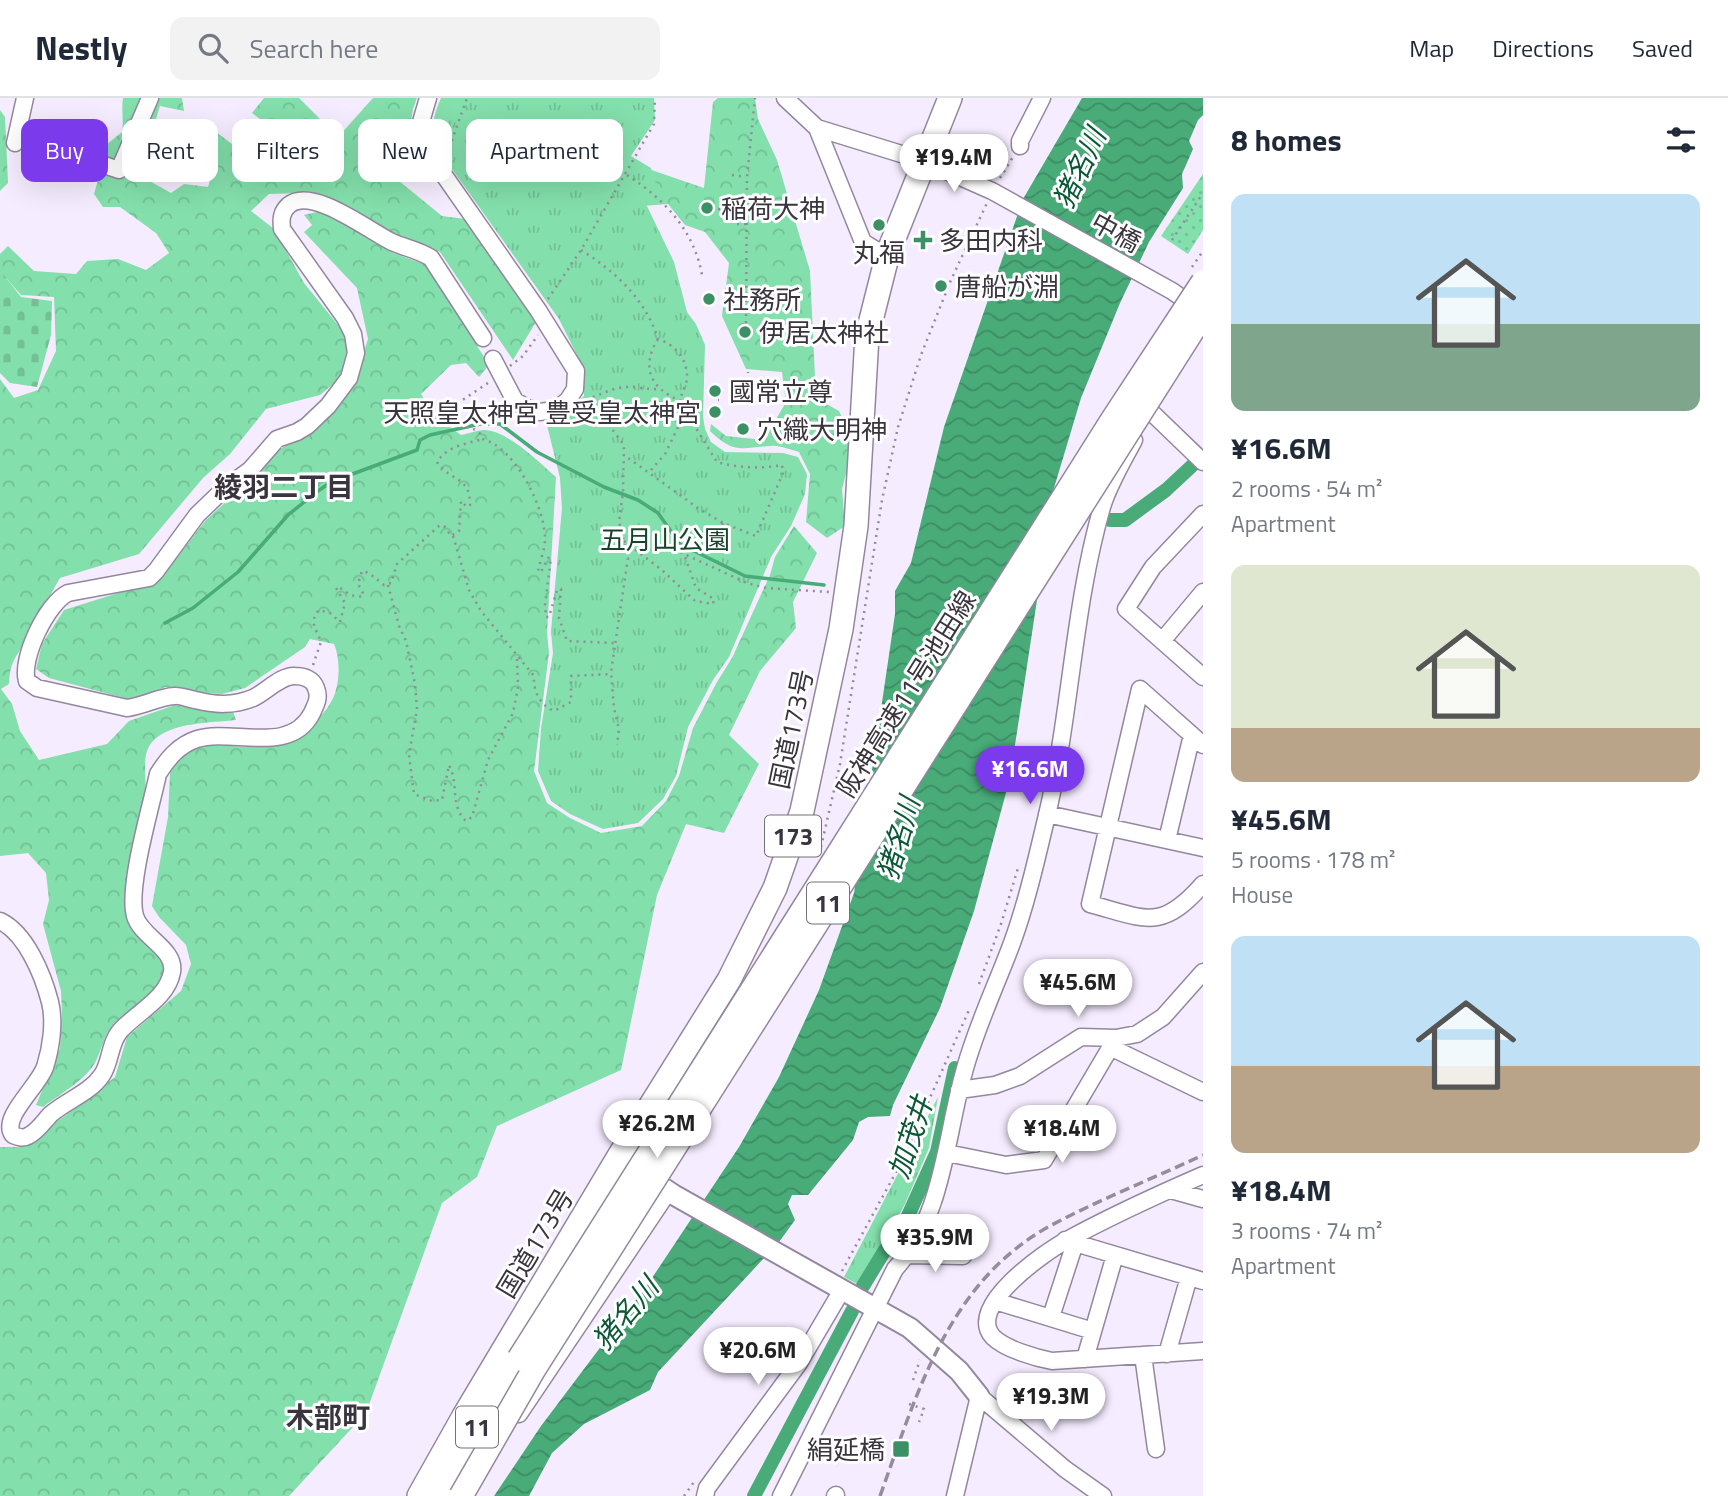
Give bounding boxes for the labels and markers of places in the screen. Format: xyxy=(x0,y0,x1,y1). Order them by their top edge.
pin: ¥19.4M xyxy=(897,134,1011,194)
place label: 稲荷大神 xyxy=(721,189,825,228)
marker: 稲荷大神 xyxy=(699,200,715,216)
marker: 丸福 xyxy=(871,217,887,233)
place label: 多田内科 xyxy=(939,221,1043,260)
marker: 多田内科 xyxy=(913,230,933,250)
place label: 丸福 xyxy=(853,233,905,272)
place label: 唐船が淵 xyxy=(955,267,1059,306)
marker: 唐船が淵 xyxy=(933,278,949,294)
place label: 社務所 xyxy=(723,280,801,319)
marker: 社務所 xyxy=(701,291,717,307)
place label: 伊居太神社 xyxy=(759,313,889,352)
marker: 伊居太神社 xyxy=(737,324,753,340)
place label: 國常立尊 xyxy=(729,372,833,411)
marker: 國常立尊 xyxy=(707,383,723,399)
place label: 天照皇太神宮 豊受皇太神宮 xyxy=(383,393,701,432)
marker: 天照皇太神宮 豊受皇太神宮 xyxy=(707,404,723,420)
place label: 穴織大明神 xyxy=(757,410,887,449)
marker: 穴織大明神 xyxy=(735,421,751,437)
pin: ¥16.6M xyxy=(973,746,1087,806)
pin: ¥45.6M xyxy=(1021,960,1135,1019)
pin: ¥26.2M xyxy=(600,1100,714,1160)
pin: ¥18.4M xyxy=(1005,1105,1119,1165)
pin: ¥35.9M xyxy=(878,1214,992,1274)
pin: ¥20.6M xyxy=(701,1328,815,1387)
pin: ¥19.3M xyxy=(994,1374,1108,1433)
place label: 絹延橋 xyxy=(807,1430,885,1469)
marker: 絹延橋 xyxy=(891,1439,911,1459)

